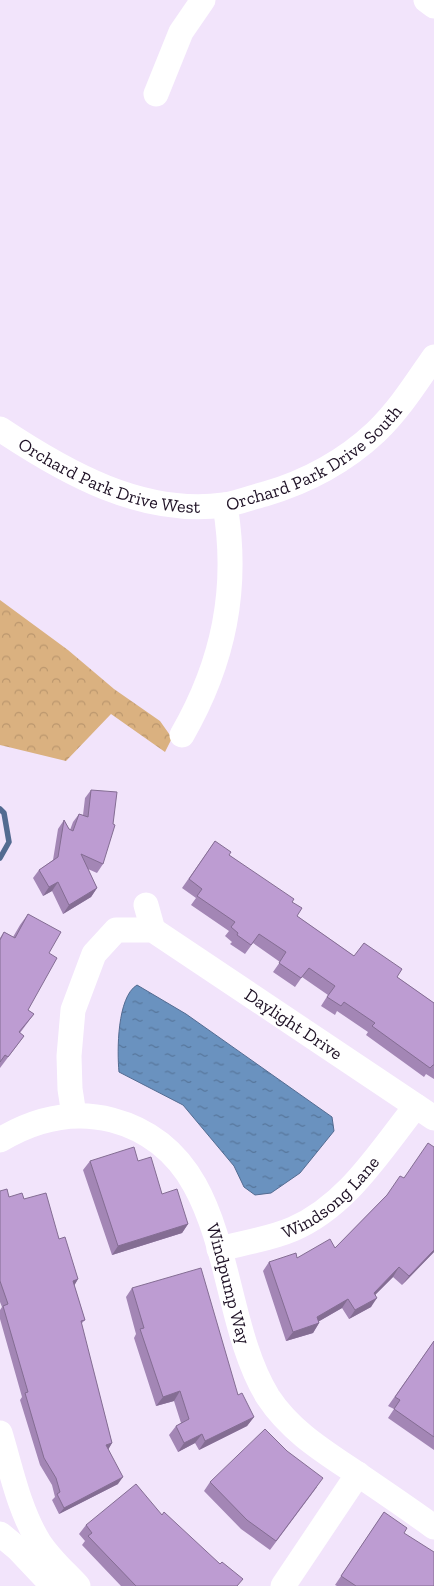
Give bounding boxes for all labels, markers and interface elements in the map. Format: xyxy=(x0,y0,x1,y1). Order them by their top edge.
street label: Orchard Park Drive South xyxy=(224,401,407,516)
street label: Orchard Park Drive West xyxy=(14,433,201,518)
street label: Daylight Drive xyxy=(241,984,347,1065)
street label: Windsong Lane xyxy=(279,1152,384,1243)
street label: Windpump Way xyxy=(201,1221,255,1348)

